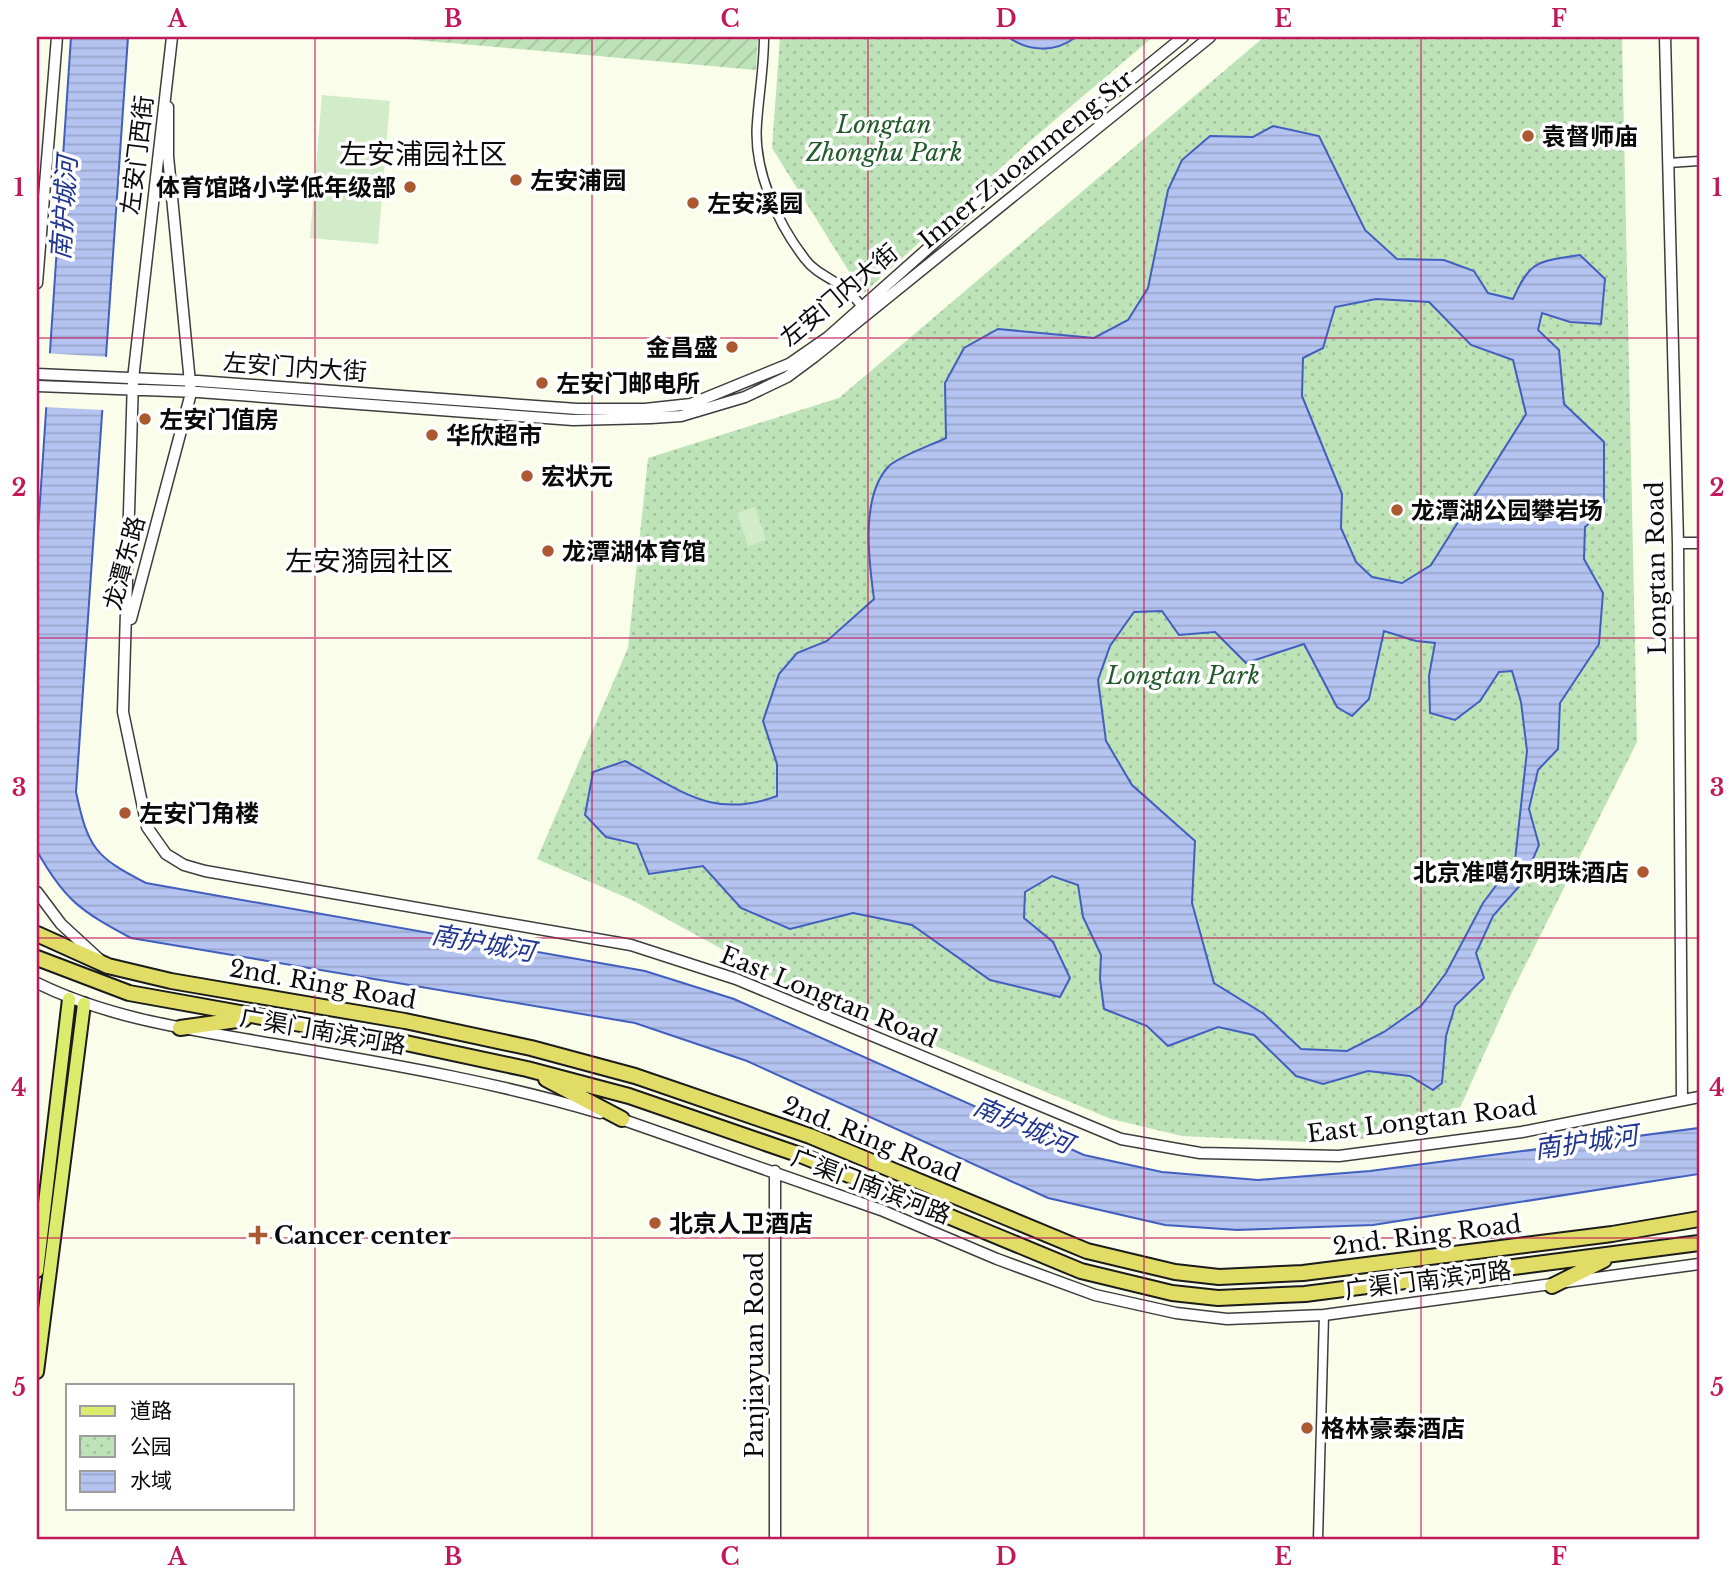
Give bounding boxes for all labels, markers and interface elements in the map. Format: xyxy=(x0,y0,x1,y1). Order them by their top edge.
text: A xyxy=(167,5,188,33)
text: B xyxy=(444,5,462,33)
text: C xyxy=(721,5,739,33)
text: D xyxy=(995,5,1017,33)
text: E xyxy=(1274,5,1292,33)
text: F xyxy=(1551,5,1567,33)
street label: Inner Zuoanmeng Str xyxy=(913,63,1139,254)
street label: 左安门西街 xyxy=(115,94,159,216)
park label: Longtan Zhonghu Park xyxy=(805,110,962,167)
place label: 袁督师庙 xyxy=(1542,122,1638,151)
marker: 袁督师庙 xyxy=(1520,128,1536,144)
district label: 左安浦园社区 xyxy=(339,137,507,172)
water label: 南护城河 xyxy=(44,150,84,261)
place label: 左安浦园 xyxy=(530,166,626,195)
marker: 左安浦园 xyxy=(508,172,524,188)
place label: 体育馆路小学低年级部 xyxy=(156,173,396,202)
text: 1 xyxy=(14,174,24,202)
text: 1 xyxy=(1712,174,1722,202)
marker: 体育馆路小学低年级部 xyxy=(402,179,418,195)
place label: 左安溪园 xyxy=(707,189,803,218)
marker: 左安溪园 xyxy=(685,195,701,211)
street label: 左安门内大街 xyxy=(775,238,903,352)
place label: 金昌盛 xyxy=(646,333,718,362)
marker: 金昌盛 xyxy=(724,339,740,355)
street label: 左安门内大街 xyxy=(222,348,368,386)
place label: 左安门邮电所 xyxy=(556,369,700,398)
marker: 左安门邮电所 xyxy=(534,375,550,391)
place label: 左安门值房 xyxy=(159,405,279,434)
marker: 左安门值房 xyxy=(137,411,153,427)
place label: 华欣超市 xyxy=(446,421,542,450)
marker: 华欣超市 xyxy=(424,427,440,443)
place label: 宏状元 xyxy=(541,462,613,491)
marker: 宏状元 xyxy=(519,468,535,484)
text: 2 xyxy=(12,474,26,502)
text: 2 xyxy=(1710,474,1724,502)
street label: Longtan Road xyxy=(1640,481,1672,655)
place label: 龙潭湖公园攀岩场 xyxy=(1411,496,1603,525)
marker: 龙潭湖公园攀岩场 xyxy=(1389,502,1405,518)
street label: 龙潭东路 xyxy=(98,513,150,613)
place label: 龙潭湖体育馆 xyxy=(562,537,706,566)
marker: 龙潭湖体育馆 xyxy=(540,543,556,559)
district label: 左安漪园社区 xyxy=(285,544,453,579)
park label: Longtan Park xyxy=(1105,661,1260,690)
text: 3 xyxy=(12,774,26,802)
text: 3 xyxy=(1710,774,1724,802)
place label: 左安门角楼 xyxy=(139,799,259,828)
marker: 左安门角楼 xyxy=(117,805,133,821)
place label: 北京准噶尔明珠酒店 xyxy=(1413,858,1629,887)
marker: 北京准噶尔明珠酒店 xyxy=(1635,864,1651,880)
water label: 南护城河 xyxy=(429,918,542,969)
street label: East Longtan Road xyxy=(716,940,942,1054)
street label: 2nd. Ring Road xyxy=(227,953,419,1015)
street label: 广渠门南滨河路 xyxy=(238,1002,408,1060)
text: 4 xyxy=(11,1074,27,1102)
text: 4 xyxy=(1709,1074,1725,1102)
street label: 2nd. Ring Road xyxy=(779,1090,965,1188)
water label: 南护城河 xyxy=(969,1090,1082,1162)
street label: East Longtan Road xyxy=(1305,1092,1539,1148)
water label: 南护城河 xyxy=(1532,1118,1645,1165)
street label: 广渠门南滨河路 xyxy=(787,1142,955,1230)
place label: 北京人卫酒店 xyxy=(669,1209,813,1238)
street label: 2nd. Ring Road xyxy=(1331,1209,1523,1261)
marker: 北京人卫酒店 xyxy=(647,1215,663,1231)
place label: Cancer center xyxy=(274,1221,451,1250)
marker: Cancer center xyxy=(248,1225,268,1245)
street label: Panjiayuan Road xyxy=(740,1252,769,1458)
street label: 广渠门南滨河路 xyxy=(1343,1255,1513,1305)
text: 5 xyxy=(12,1374,26,1402)
text: 5 xyxy=(1710,1374,1724,1402)
legend xyxy=(66,1384,294,1510)
text: 道路 xyxy=(130,1398,172,1424)
place label: 格林豪泰酒店 xyxy=(1321,1414,1465,1443)
marker: 格林豪泰酒店 xyxy=(1299,1420,1315,1436)
text: 公园 xyxy=(130,1434,172,1460)
text: 水域 xyxy=(130,1468,172,1494)
text: A xyxy=(167,1543,188,1571)
text: B xyxy=(444,1543,462,1571)
text: C xyxy=(721,1543,739,1571)
text: D xyxy=(995,1543,1017,1571)
text: E xyxy=(1274,1543,1292,1571)
text: F xyxy=(1551,1543,1567,1571)

